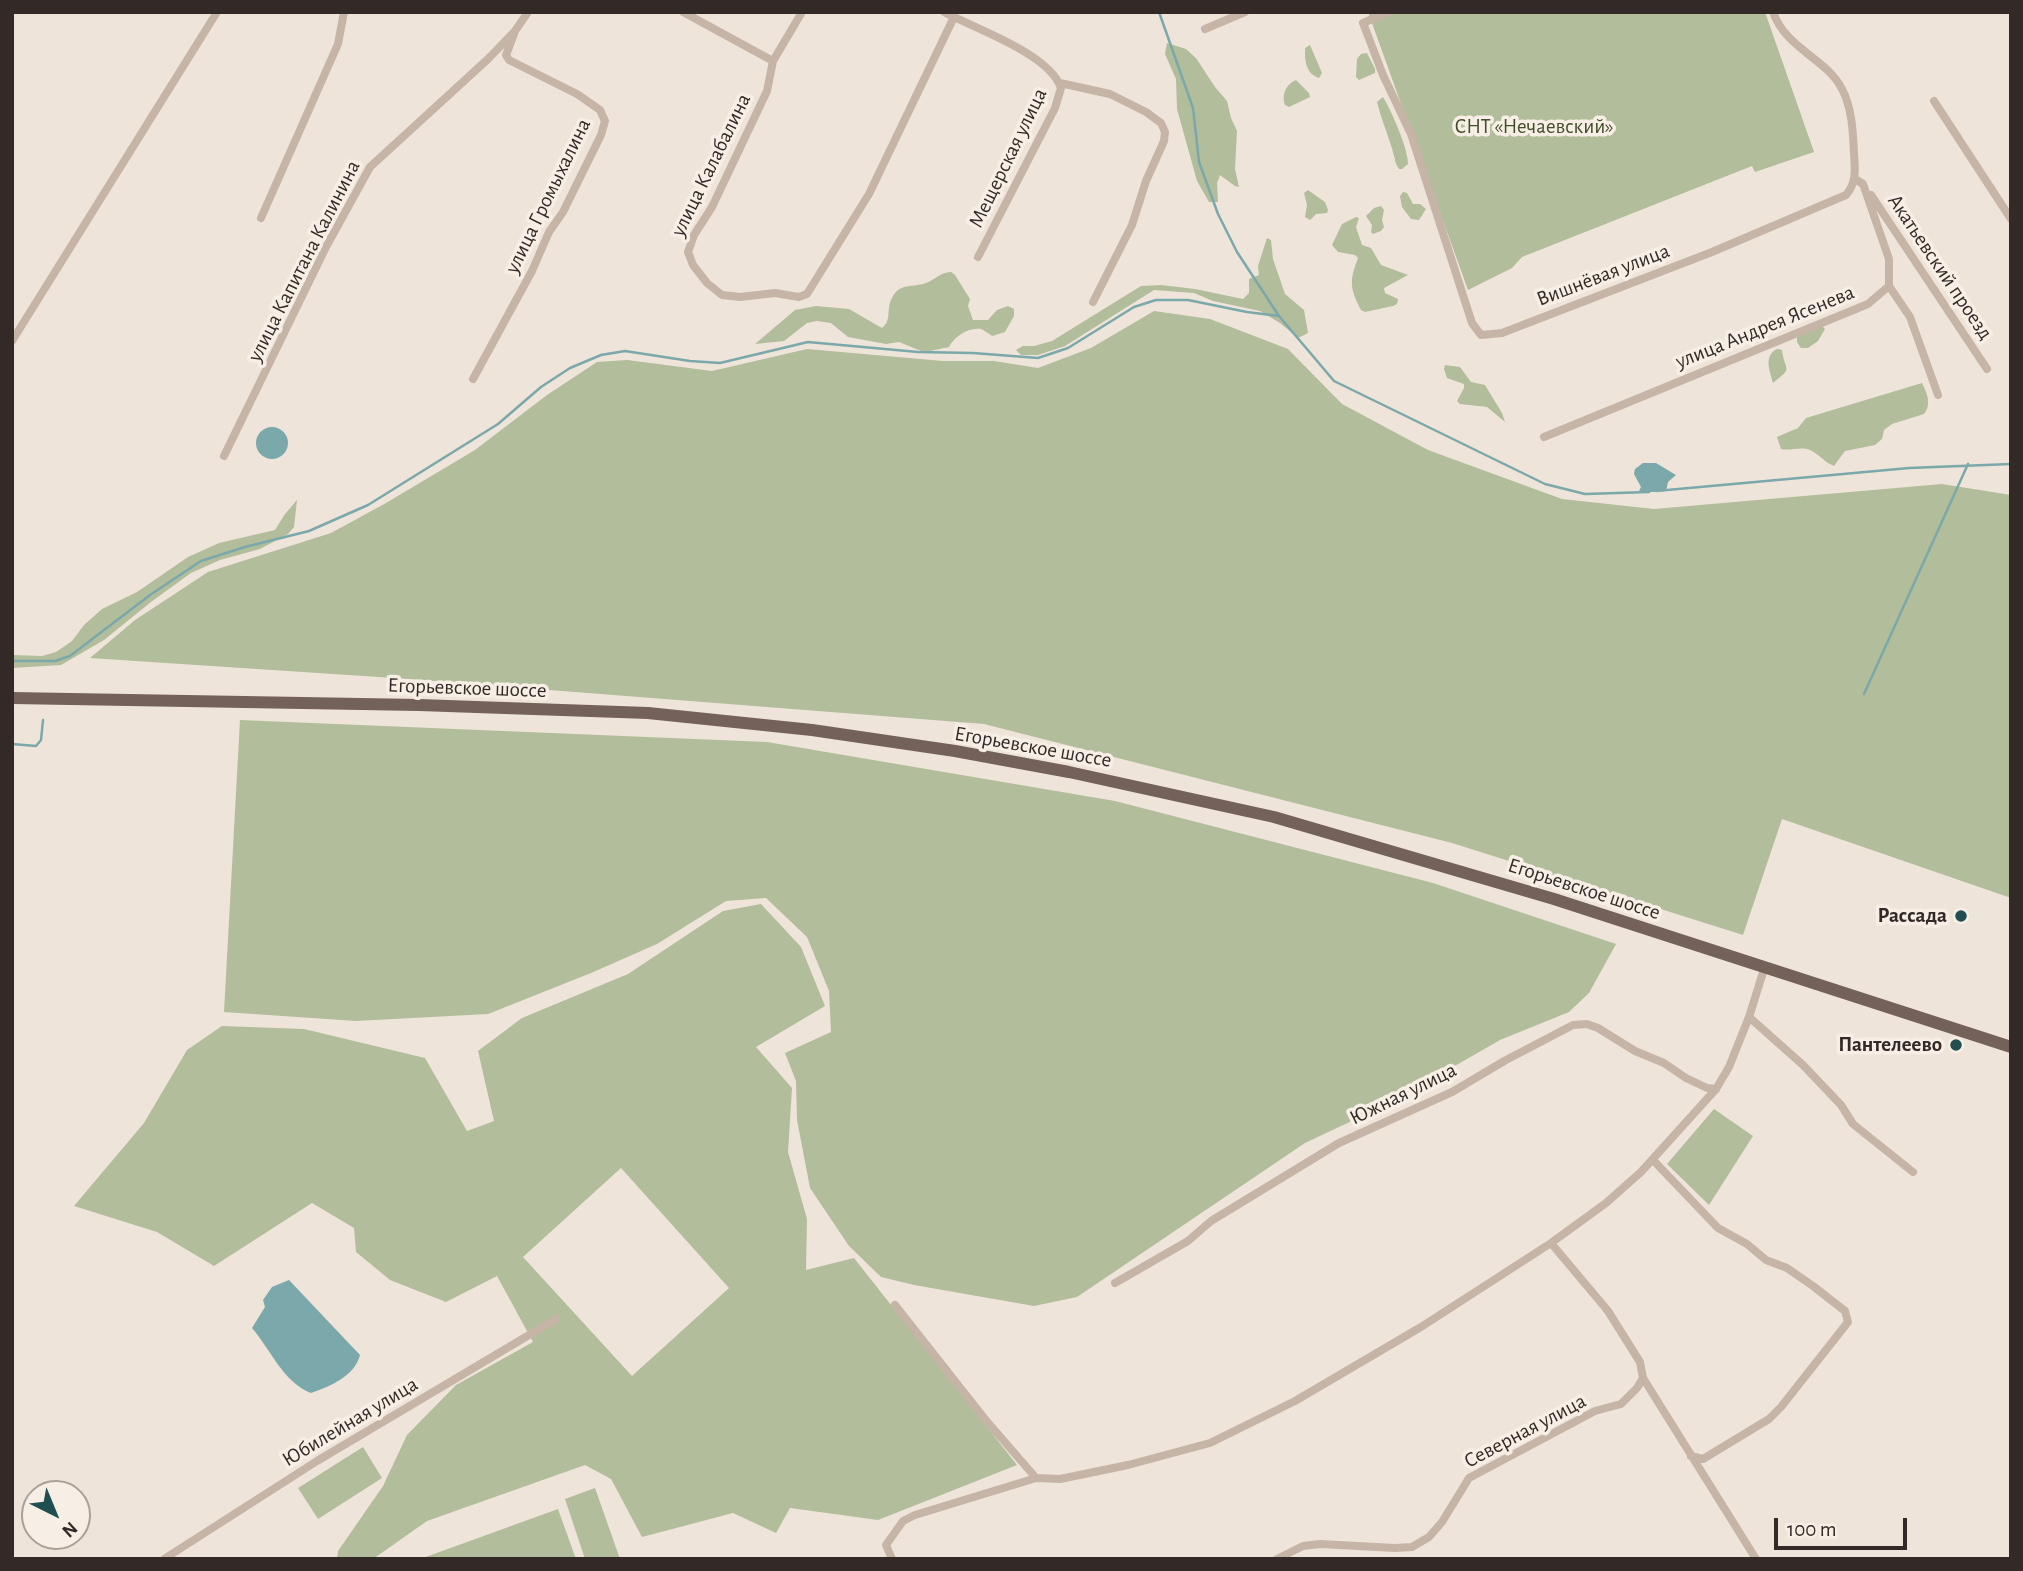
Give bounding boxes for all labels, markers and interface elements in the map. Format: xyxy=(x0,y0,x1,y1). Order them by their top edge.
street label: Мещерская улица xyxy=(963,84,1053,232)
street label: улица Калабалина xyxy=(666,90,756,240)
park label: СНТ «Нечаевский» xyxy=(1454,114,1614,140)
street label: улица Громыхалина xyxy=(500,115,596,277)
street label: улица Капитана Калинина xyxy=(242,156,366,366)
street label: Акатьевский проезд xyxy=(1882,189,1998,345)
street label: Вишнёвая улица xyxy=(1533,238,1673,312)
street label: улица Андрея Ясенева xyxy=(1672,280,1858,374)
street label: Егорьевское шоссе xyxy=(387,673,547,703)
street label: Егорьевское шоссе xyxy=(952,721,1114,773)
street label: Егорьевское шоссе xyxy=(1504,852,1664,926)
place label: Рассада xyxy=(1877,903,1947,929)
marker: Рассада xyxy=(1953,908,1969,924)
place label: Пантелеево xyxy=(1838,1032,1942,1058)
marker: Пантелеево xyxy=(1948,1037,1964,1053)
street label: Южная улица xyxy=(1345,1057,1461,1131)
street label: Юбилейная улица xyxy=(277,1372,423,1472)
street label: Северная улица xyxy=(1460,1388,1590,1474)
north arrow xyxy=(21,1480,91,1550)
scale bar xyxy=(1778,1504,1911,1548)
text: N xyxy=(58,1518,81,1541)
text: 100 m xyxy=(1787,1519,1837,1540)

